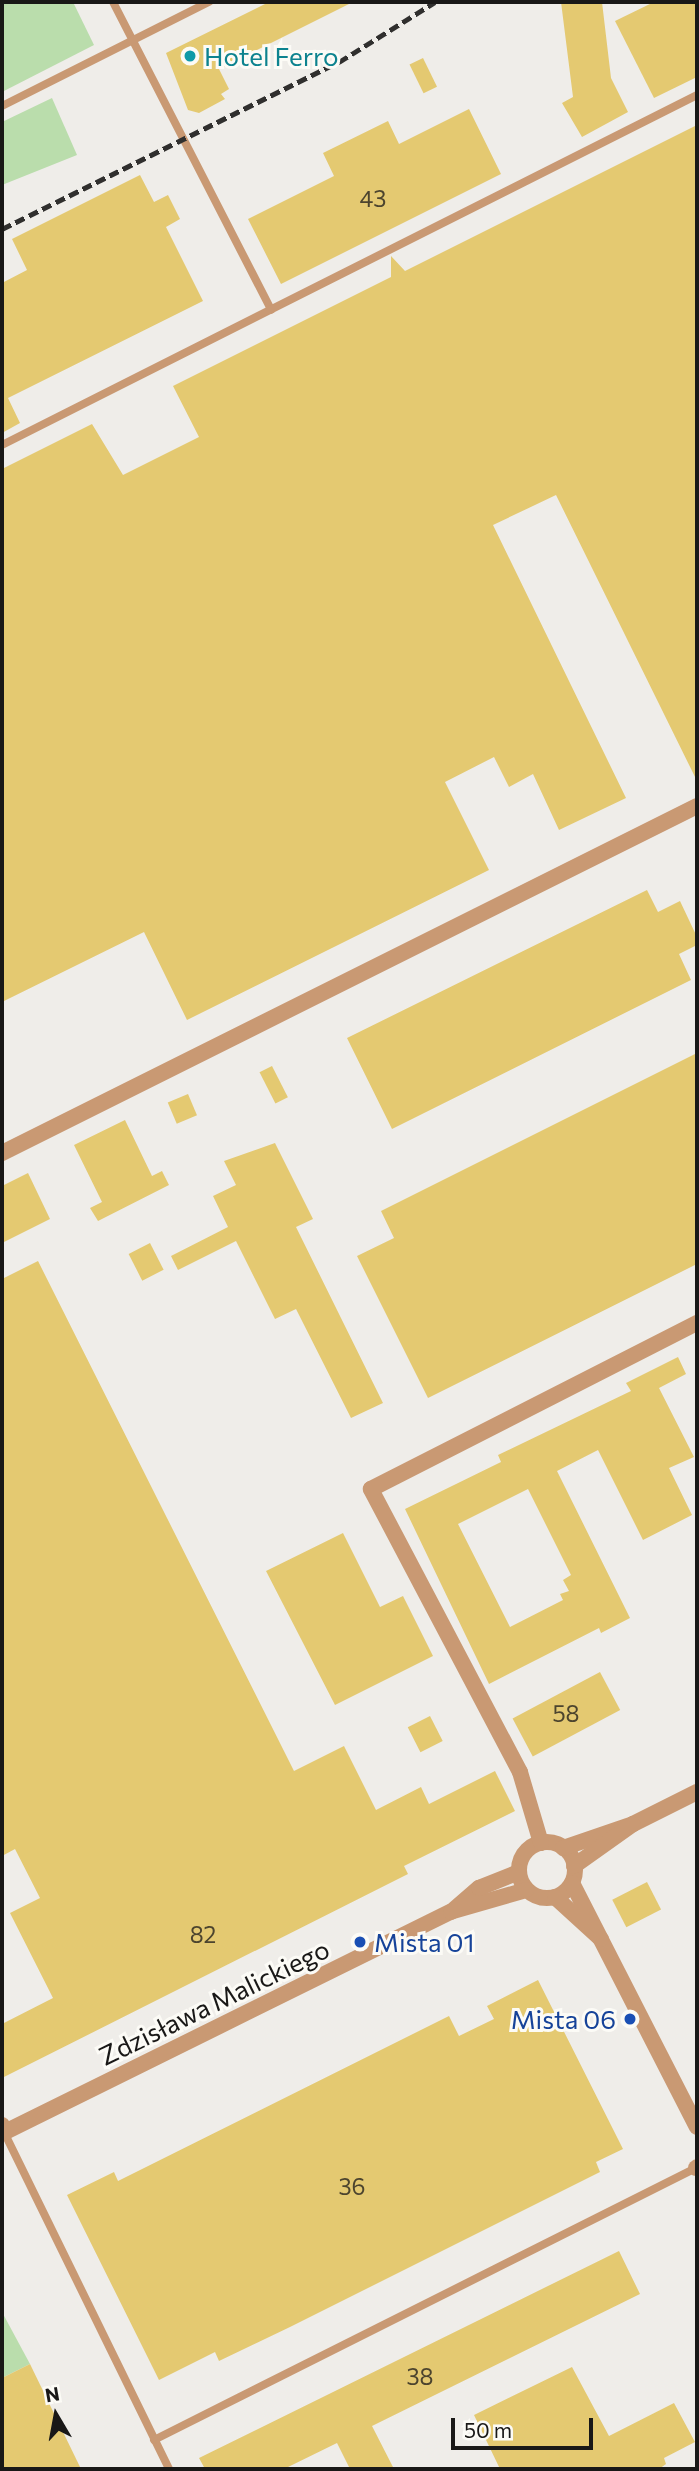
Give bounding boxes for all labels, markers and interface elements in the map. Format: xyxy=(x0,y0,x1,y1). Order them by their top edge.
place label: Hotel Ferro xyxy=(204,40,339,72)
marker: Hotel Ferro xyxy=(182,48,198,64)
house number: 43 xyxy=(360,184,386,212)
house number: 58 xyxy=(552,1699,580,1727)
house number: 82 xyxy=(190,1920,216,1948)
place label: Mista 01 xyxy=(374,1926,475,1958)
street label: Zdzisława Malickiego xyxy=(94,1933,334,2071)
marker: Mista 01 xyxy=(352,1934,368,1950)
place label: Mista 06 xyxy=(511,2003,616,2035)
marker: Mista 06 xyxy=(622,2011,638,2027)
house number: 36 xyxy=(338,2172,366,2200)
house number: 38 xyxy=(406,2362,434,2390)
north arrow xyxy=(21,2380,91,2450)
text: N xyxy=(43,2381,61,2406)
scale bar xyxy=(454,2404,596,2448)
text: 50 m xyxy=(464,2417,512,2442)

